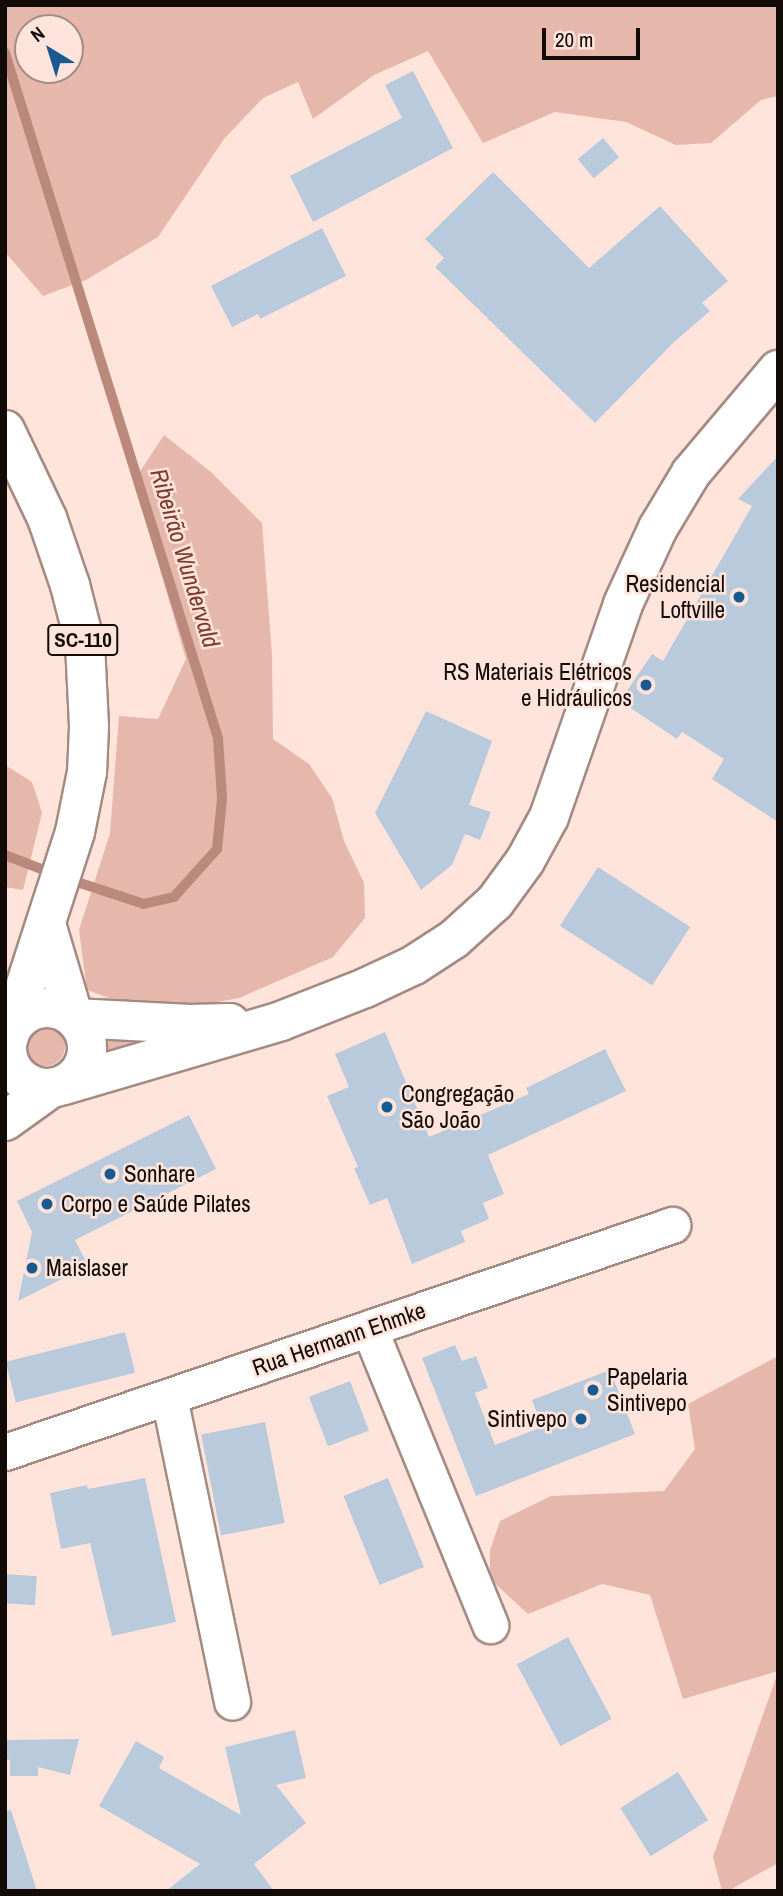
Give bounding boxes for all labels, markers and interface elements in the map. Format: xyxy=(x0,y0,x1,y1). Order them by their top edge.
north arrow xyxy=(14,14,84,84)
scale bar xyxy=(545,14,643,58)
text: N xyxy=(25,20,50,48)
text: 20 m xyxy=(555,25,593,54)
water label: Ribeirão Wundervald xyxy=(144,465,226,651)
place label: Residencial Loftville xyxy=(625,570,725,624)
marker: Residencial Loftville xyxy=(731,589,747,605)
road number: SC-110 xyxy=(46,622,120,658)
place label: RS Materiais Elétricos e Hidráulicos xyxy=(443,658,632,712)
marker: RS Materiais Elétricos e Hidráulicos xyxy=(638,677,654,693)
place label: Congregação São João xyxy=(401,1080,514,1134)
marker: Congregação São João xyxy=(379,1099,395,1115)
place label: Sonhare xyxy=(124,1160,195,1188)
marker: Sonhare xyxy=(102,1166,118,1182)
place label: Corpo e Saúde Pilates xyxy=(61,1190,251,1218)
marker: Corpo e Saúde Pilates xyxy=(39,1196,55,1212)
place label: Maislaser xyxy=(46,1254,128,1282)
marker: Maislaser xyxy=(24,1260,40,1276)
street label: Rua Hermann Ehmke xyxy=(249,1296,429,1382)
place label: Papelaria Sintivepo xyxy=(607,1363,688,1417)
marker: Papelaria Sintivepo xyxy=(585,1382,601,1398)
place label: Sintivepo xyxy=(487,1405,567,1433)
marker: Sintivepo xyxy=(573,1411,589,1427)

